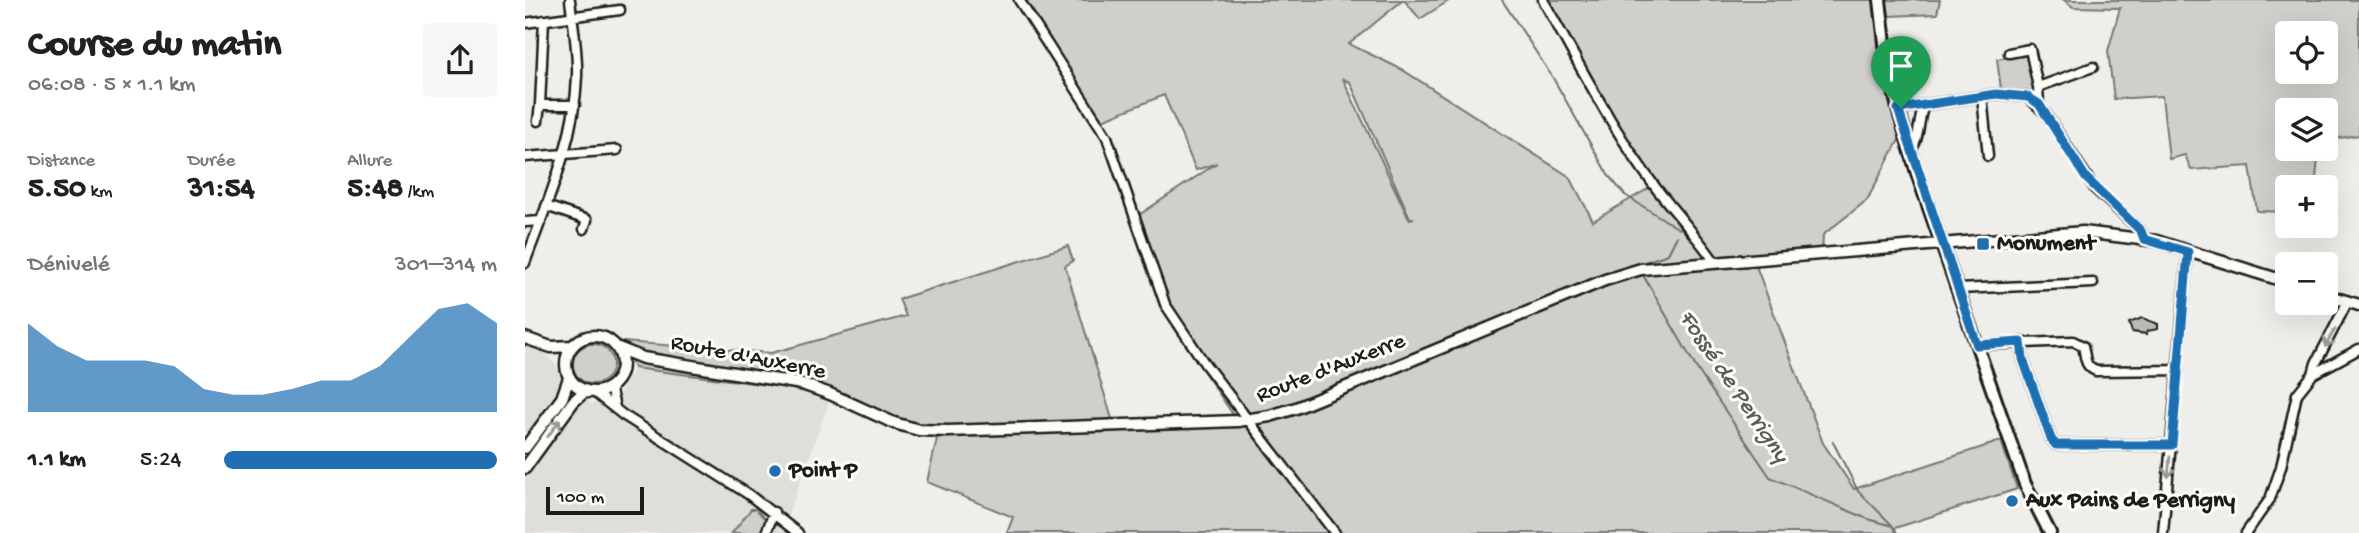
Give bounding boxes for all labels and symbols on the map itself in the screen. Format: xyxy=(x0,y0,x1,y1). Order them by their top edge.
pin xyxy=(1871,36,1931,108)
place label: Monument xyxy=(1997,231,2098,258)
marker: Monument xyxy=(1975,236,1991,252)
water label: Fossé de Perrigny xyxy=(1671,305,1796,470)
one-way arrow xyxy=(2323,327,2336,348)
street label: Route d'Auxerre xyxy=(1253,328,1410,410)
street label: Route d'Auxerre xyxy=(668,330,829,386)
one-way arrow xyxy=(547,419,562,438)
one-way arrow xyxy=(2163,455,2176,477)
place label: Point P xyxy=(787,458,858,485)
marker: Point P xyxy=(767,463,783,479)
scale bar xyxy=(546,484,644,516)
place label: Aux Pains de Perrigny xyxy=(2025,488,2236,515)
marker: Aux Pains de Perrigny xyxy=(2004,493,2020,509)

